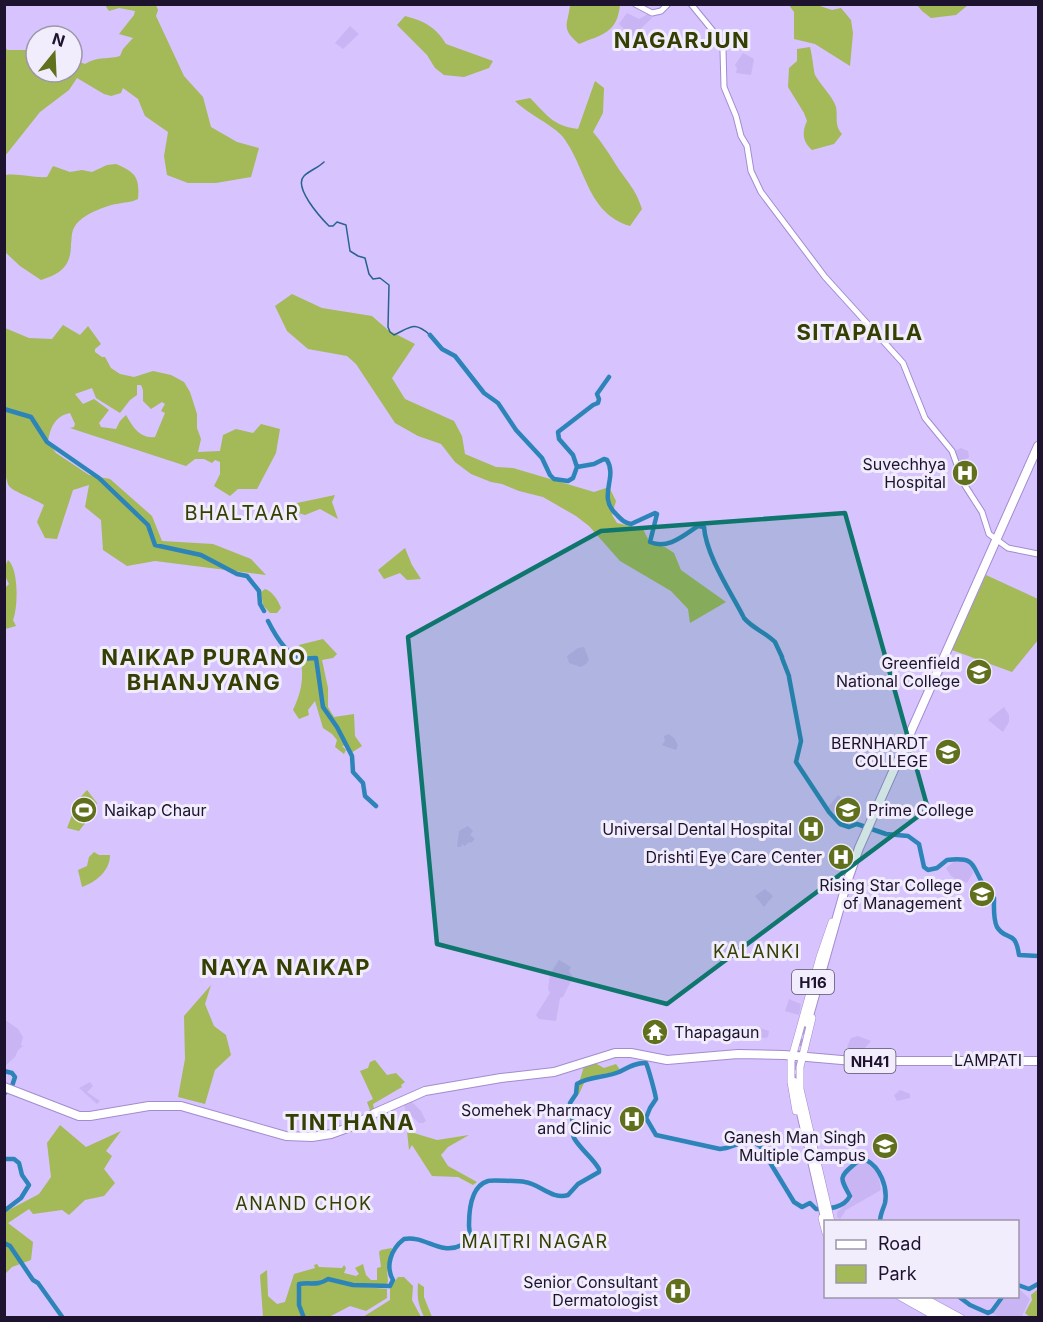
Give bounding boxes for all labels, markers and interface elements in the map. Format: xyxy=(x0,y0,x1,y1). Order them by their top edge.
north arrow xyxy=(24,24,84,84)
district label: NAGARJUN xyxy=(614,27,750,53)
text: N xyxy=(50,28,68,51)
district label: SITAPAILA xyxy=(796,319,924,345)
place label: Suvechhya Hospital xyxy=(863,454,946,492)
hospital icon: Suvechhya Hospital xyxy=(950,458,980,488)
district label: BHALTAAR xyxy=(184,501,300,525)
district label: NAIKAP PURANO BHANJYANG xyxy=(101,644,307,695)
place label: Greenfield National College xyxy=(836,653,960,691)
school or university icon: Greenfield National College xyxy=(964,657,994,687)
place label: BERNHARDT COLLEGE xyxy=(831,733,928,771)
school or university icon: BERNHARDT COLLEGE xyxy=(933,737,963,767)
sports icon: Naikap Chaur xyxy=(69,795,99,825)
school or university icon: Prime College xyxy=(833,795,863,825)
place label: Naikap Chaur xyxy=(104,800,207,820)
place label: Prime College xyxy=(868,800,974,820)
hospital icon: Universal Dental Hospital xyxy=(796,814,826,844)
place label: Universal Dental Hospital xyxy=(602,819,792,839)
hospital icon: Drishti Eye Care Center xyxy=(826,842,856,872)
place label: Drishti Eye Care Center xyxy=(646,847,822,867)
place label: Rising Star College of Management xyxy=(819,875,962,913)
school or university icon: Rising Star College of Management xyxy=(967,879,997,909)
district label: KALANKI xyxy=(713,941,801,962)
district label: NAYA NAIKAP xyxy=(201,954,371,980)
road number: H16 xyxy=(792,970,834,994)
temple icon: Thapagaun xyxy=(640,1017,670,1047)
place label: Thapagaun xyxy=(674,1022,759,1042)
road number: NH41 xyxy=(844,1049,896,1073)
street label: LAMPATI xyxy=(954,1050,1022,1070)
place label: Somehek Pharmacy and Clinic xyxy=(461,1100,612,1138)
hospital icon: Somehek Pharmacy and Clinic xyxy=(617,1104,647,1134)
district label: TINTHANA xyxy=(285,1109,415,1135)
place label: Ganesh Man Singh Multiple Campus xyxy=(724,1127,866,1165)
school or university icon: Ganesh Man Singh Multiple Campus xyxy=(870,1131,900,1161)
district label: ANAND CHOK xyxy=(235,1193,373,1214)
legend xyxy=(824,1220,1019,1298)
district label: MAITRI NAGAR xyxy=(461,1231,609,1252)
text: Road xyxy=(878,1233,921,1254)
text: Park xyxy=(878,1263,917,1284)
place label: Senior Consultant Dermatologist xyxy=(523,1272,658,1310)
hospital icon: Senior Consultant Dermatologist xyxy=(663,1276,693,1306)

